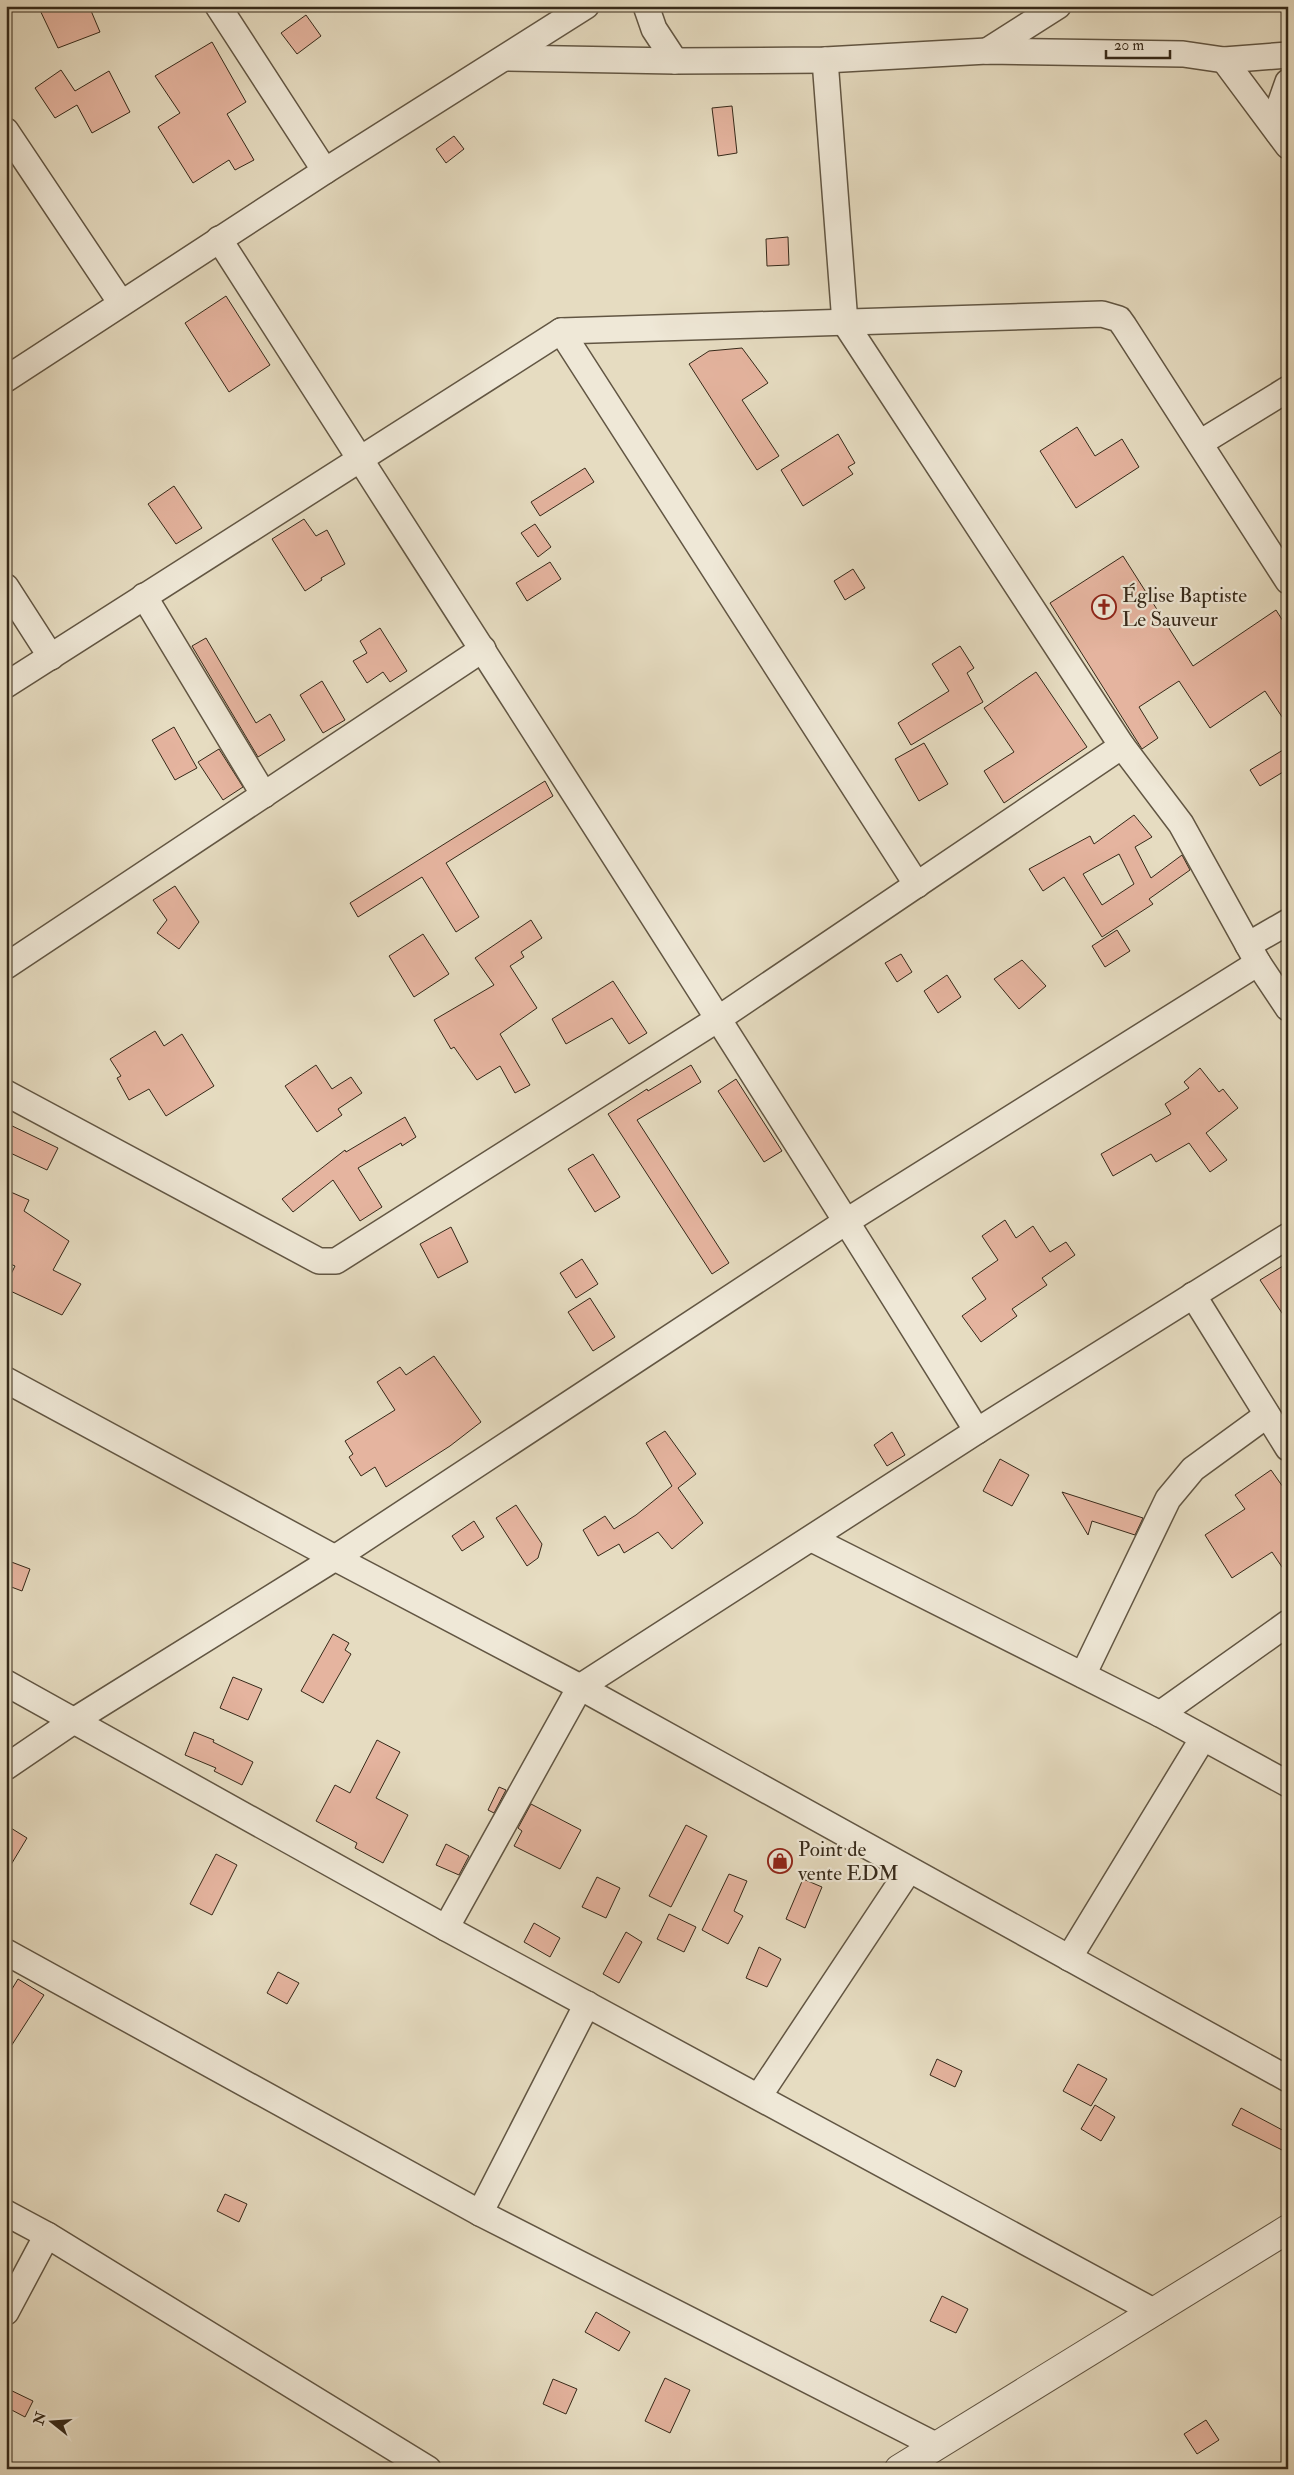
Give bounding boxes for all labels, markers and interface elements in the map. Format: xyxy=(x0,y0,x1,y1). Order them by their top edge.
scale bar xyxy=(1106,28,1170,60)
text: 20 m xyxy=(1114,36,1144,55)
place label: Église Baptiste Le Sauveur xyxy=(1122,582,1247,633)
church icon: Église Baptiste Le Sauveur xyxy=(1091,594,1117,620)
place label: Point de vente EDM xyxy=(797,1836,899,1887)
shop icon: Point de vente EDM xyxy=(767,1848,793,1874)
north arrow xyxy=(28,2398,78,2448)
text: N xyxy=(30,2409,50,2428)

